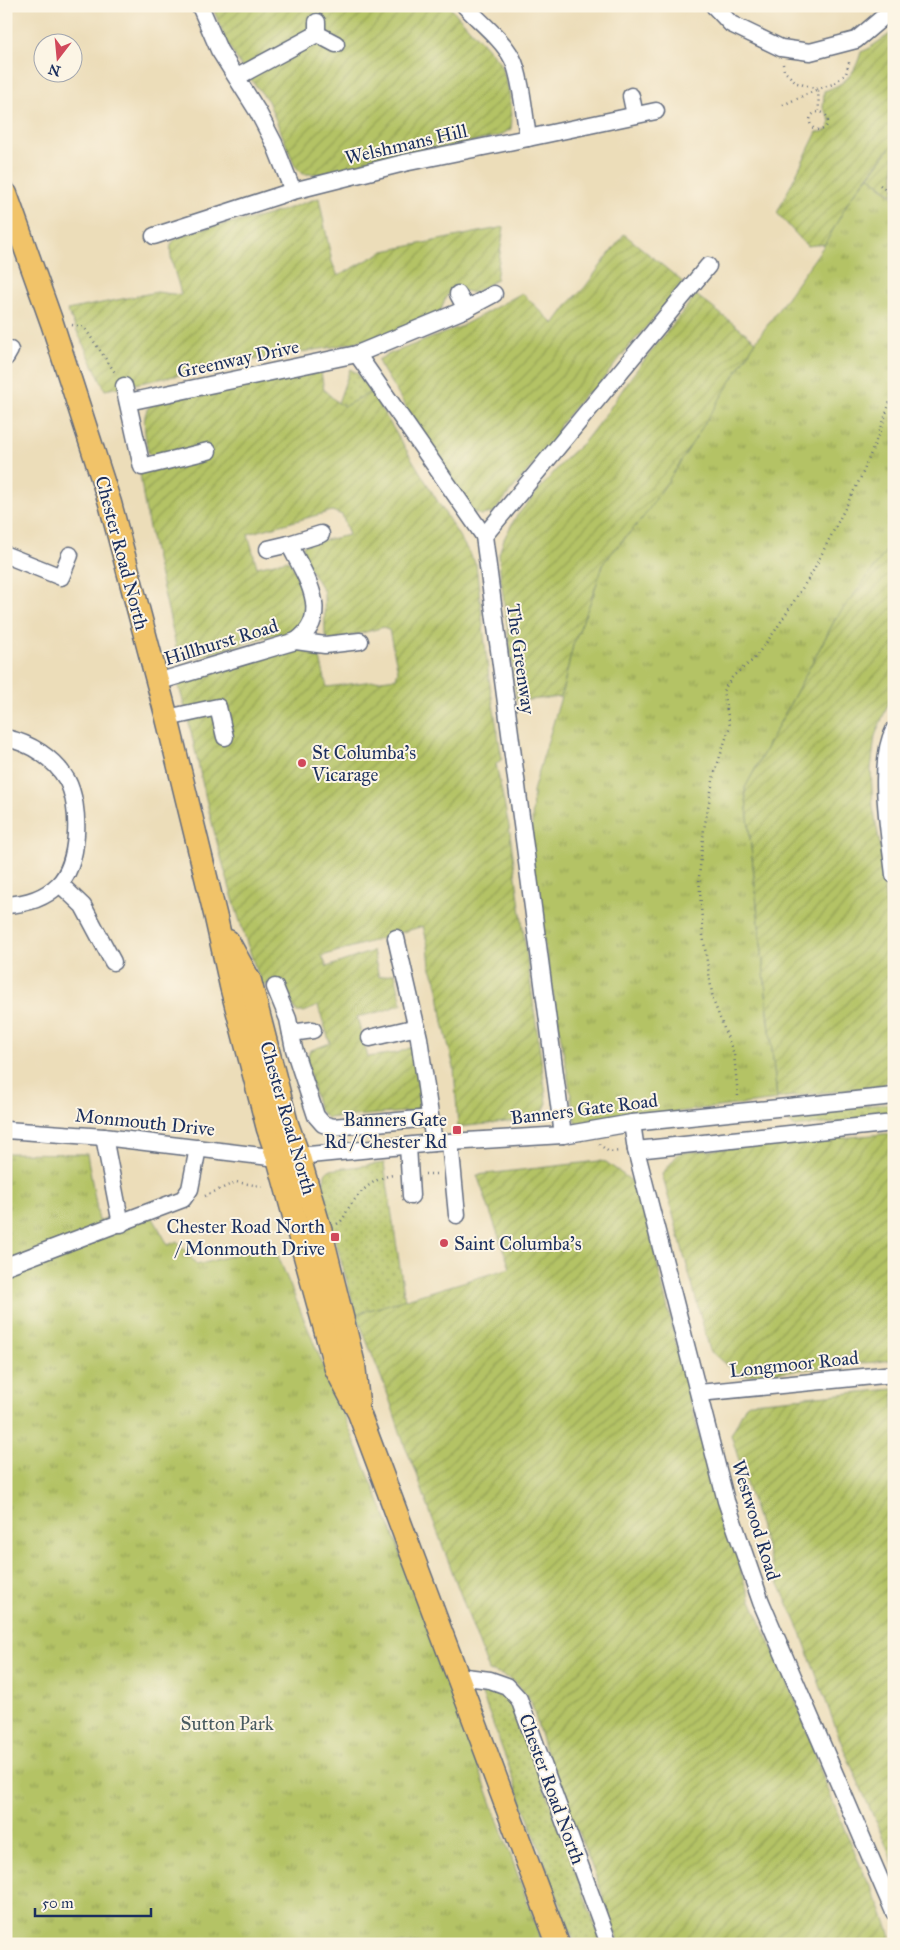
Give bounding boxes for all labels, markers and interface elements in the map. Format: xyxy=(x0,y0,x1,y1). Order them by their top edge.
north arrow xyxy=(32,32,82,82)
text: N xyxy=(46,60,63,80)
street label: Welshmans Hill xyxy=(342,119,470,169)
street label: Greenway Drive xyxy=(175,335,301,383)
street label: Chester Road North xyxy=(90,473,154,633)
street label: The Greenway xyxy=(502,602,540,717)
street label: Hillhurst Road xyxy=(161,614,281,670)
place label: St Columba's Vicarage xyxy=(311,741,416,787)
marker: St Columba's Vicarage xyxy=(296,757,308,769)
street label: Chester Road North xyxy=(255,1039,321,1198)
street label: Banners Gate Road xyxy=(509,1088,659,1129)
street label: Monmouth Drive xyxy=(74,1103,216,1141)
place label: Banners Gate Rd / Chester Rd xyxy=(324,1108,447,1153)
marker: Banners Gate Rd / Chester Rd xyxy=(451,1124,463,1136)
place label: Chester Road North / Monmouth Drive xyxy=(166,1215,325,1260)
marker: Chester Road North / Monmouth Drive xyxy=(329,1231,341,1243)
place label: Saint Columba's xyxy=(454,1232,582,1255)
marker: Saint Columba's xyxy=(438,1237,450,1249)
street label: Longmoor Road xyxy=(728,1346,860,1383)
street label: Westwood Road xyxy=(727,1457,785,1583)
street label: Chester Road North xyxy=(514,1711,590,1868)
park label: Sutton Park xyxy=(181,1712,274,1735)
scale bar xyxy=(35,1885,151,1917)
text: 50 m xyxy=(42,1894,74,1912)

